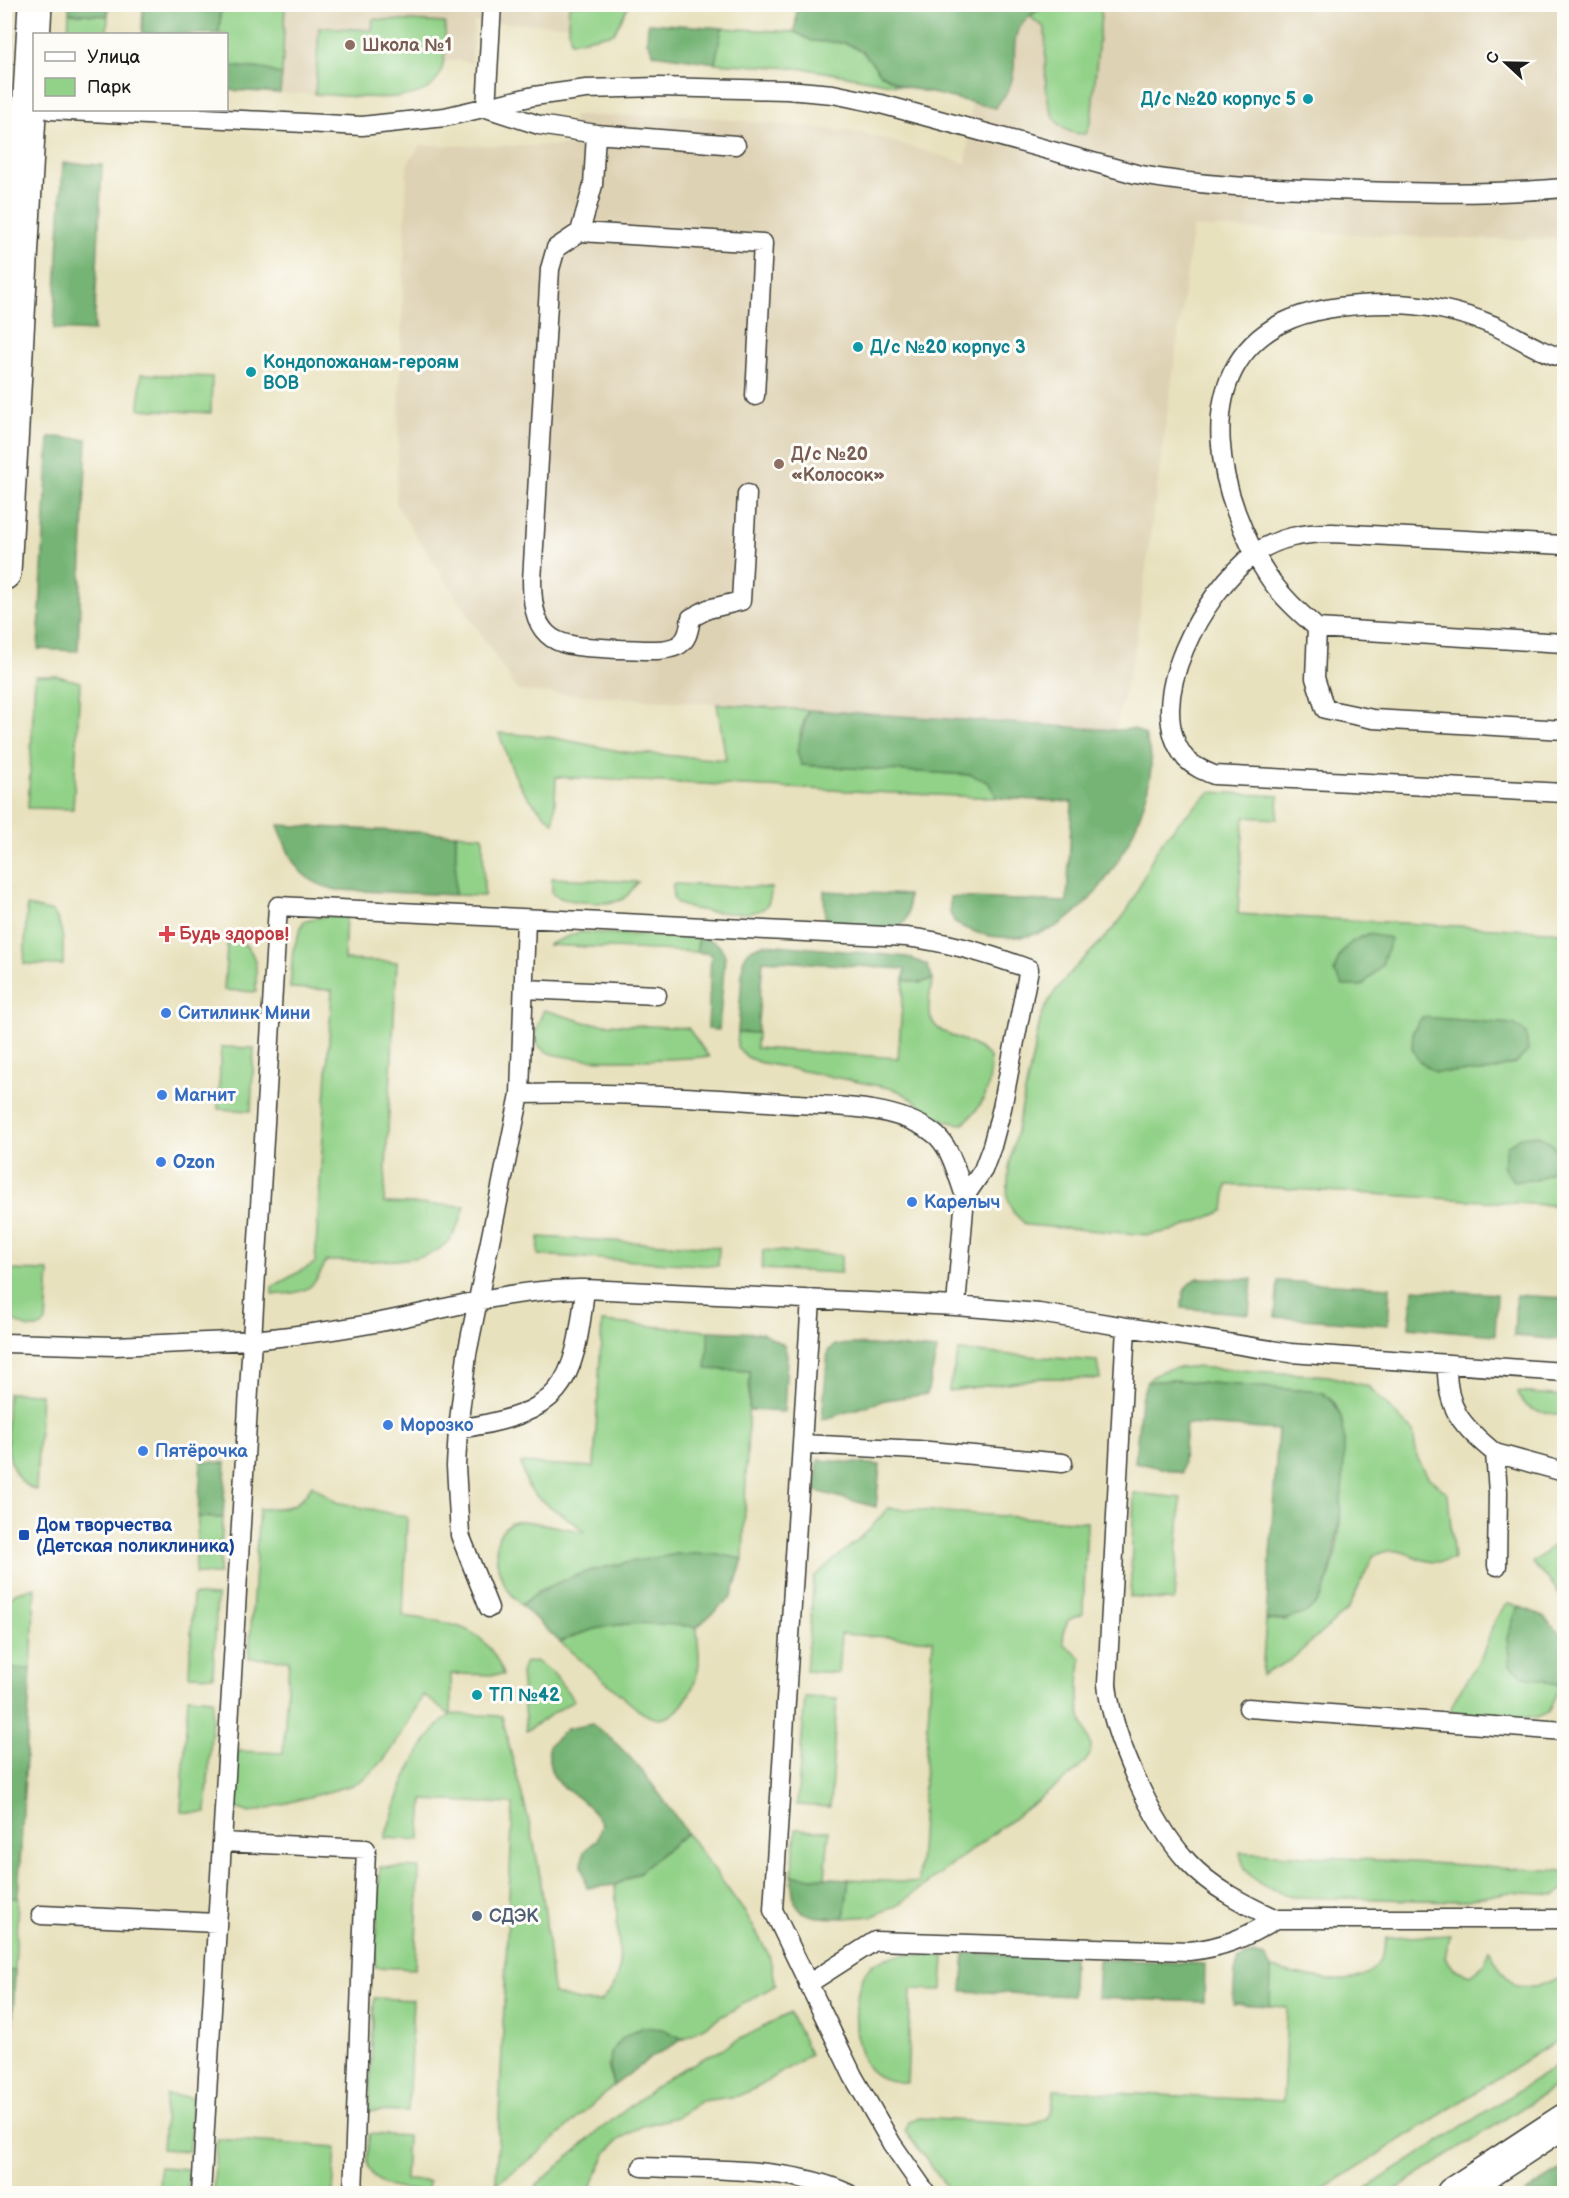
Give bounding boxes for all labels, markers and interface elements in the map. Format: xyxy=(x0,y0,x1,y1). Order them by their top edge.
legend xyxy=(33,33,228,111)
north arrow xyxy=(1476,33,1536,93)
place label: Школа №1 xyxy=(362,35,452,56)
marker: Школа №1 xyxy=(343,38,357,52)
text: Улица xyxy=(87,47,141,68)
text: С xyxy=(1483,49,1504,67)
text: Парк xyxy=(87,77,131,98)
place label: Д/с №20 корпус 5 xyxy=(1141,89,1296,110)
marker: Д/с №20 корпус 5 xyxy=(1301,92,1315,106)
place label: Д/с №20 корпус 3 xyxy=(870,337,1025,358)
marker: Д/с №20 корпус 3 xyxy=(851,340,865,354)
place label: Кондопожанам-героям ВОВ xyxy=(263,352,459,394)
marker: Кондопожанам-героям ВОВ xyxy=(244,365,258,379)
place label: Д/с №20 «Колосок» xyxy=(791,444,885,486)
marker: Д/с №20 «Колосок» xyxy=(772,457,786,471)
place label: Будь здоров! xyxy=(179,924,289,945)
marker: Будь здоров! xyxy=(160,927,174,941)
place label: Ситилинк Мини xyxy=(178,1003,310,1024)
marker: Ситилинк Мини xyxy=(159,1006,173,1020)
place label: Магнит xyxy=(174,1085,236,1106)
marker: Магнит xyxy=(155,1088,169,1102)
place label: Ozon xyxy=(173,1152,215,1173)
marker: Ozon xyxy=(154,1155,168,1169)
place label: Карелыч xyxy=(924,1192,1000,1213)
marker: Карелыч xyxy=(905,1195,919,1209)
place label: Морозко xyxy=(400,1415,474,1436)
marker: Морозко xyxy=(381,1418,395,1432)
place label: Пятёрочка xyxy=(155,1441,248,1462)
marker: Пятёрочка xyxy=(136,1444,150,1458)
place label: Дом творчества (Детская поликлиника) xyxy=(36,1515,235,1557)
marker: Дом творчества (Детская поликлиника) xyxy=(17,1528,31,1542)
place label: ТП №42 xyxy=(489,1685,560,1706)
marker: ТП №42 xyxy=(470,1688,484,1702)
place label: СДЭК xyxy=(489,1906,539,1927)
marker: СДЭК xyxy=(470,1909,484,1923)

